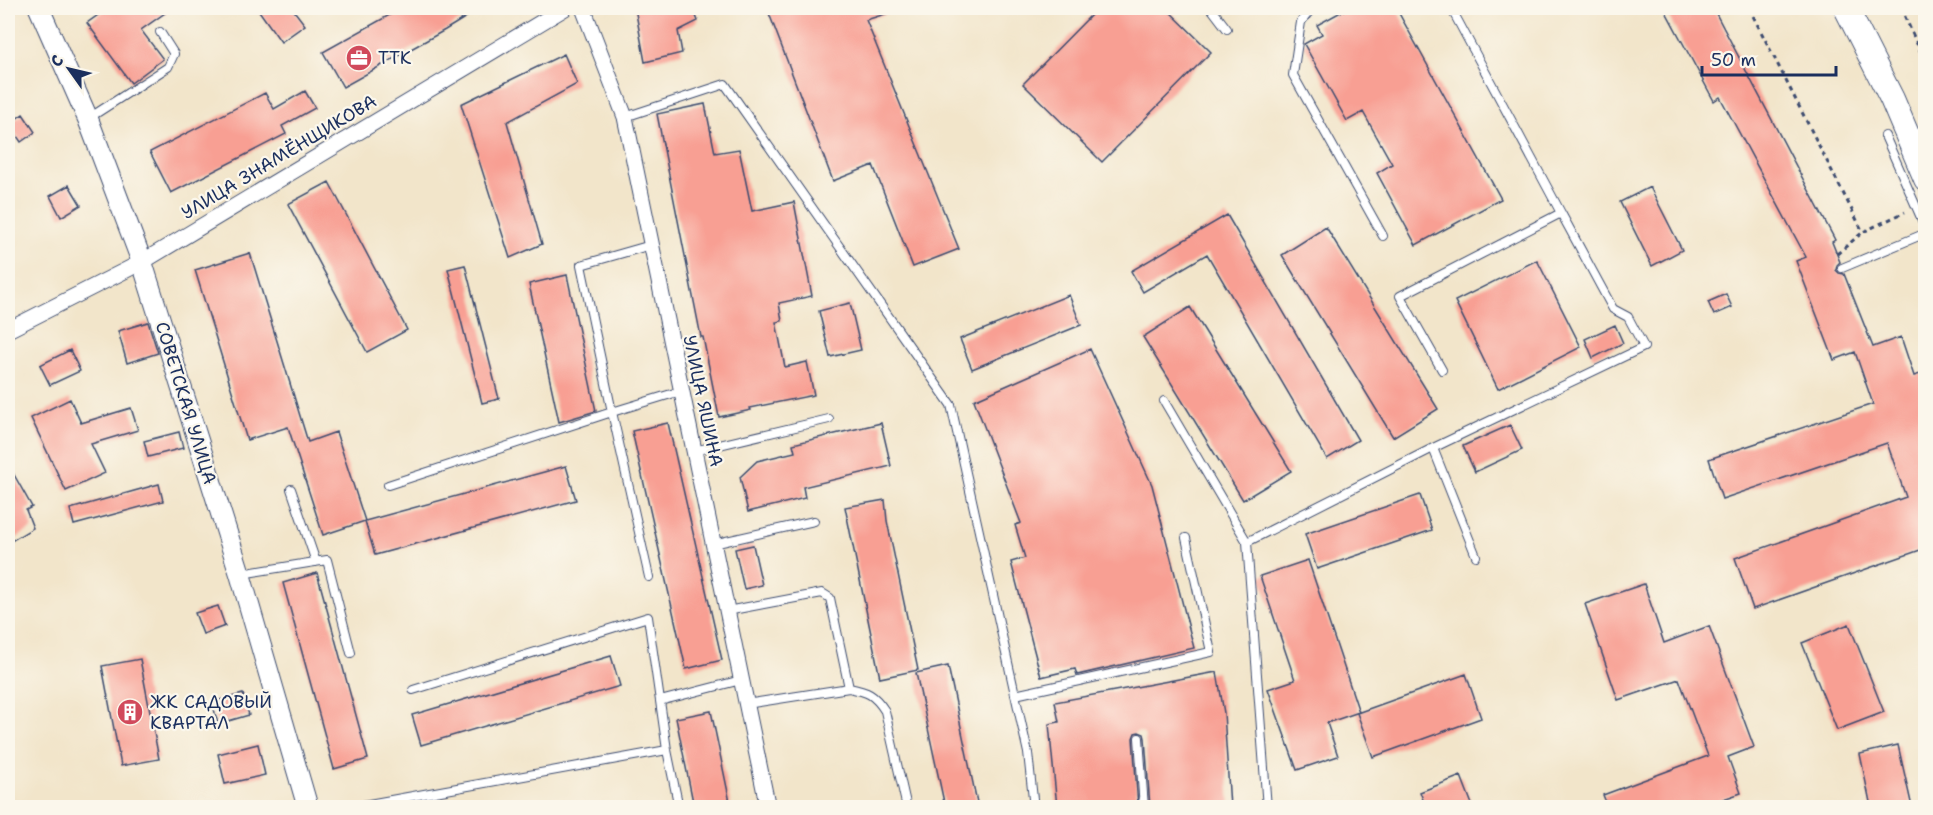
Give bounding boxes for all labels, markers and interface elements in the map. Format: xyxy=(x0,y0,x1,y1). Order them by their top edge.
north arrow xyxy=(39,39,99,99)
scale bar xyxy=(1702,39,1836,77)
office icon: ТТК xyxy=(344,43,374,73)
place label: ТТК xyxy=(378,46,412,70)
text: 50 m xyxy=(1711,48,1756,72)
text: С xyxy=(46,51,69,71)
street label: УЛИЦА ЗНАМЁНЩИКОВА xyxy=(177,89,381,225)
street label: СОВЕТСКАЯ УЛИЦА xyxy=(150,319,222,487)
street label: УЛИЦА ЯШИНА xyxy=(677,333,729,469)
place label: ЖК САДОВЫЙ КВАРТАЛ xyxy=(150,690,272,735)
building icon: ЖК САДОВЫЙ КВАРТАЛ xyxy=(115,697,145,727)

